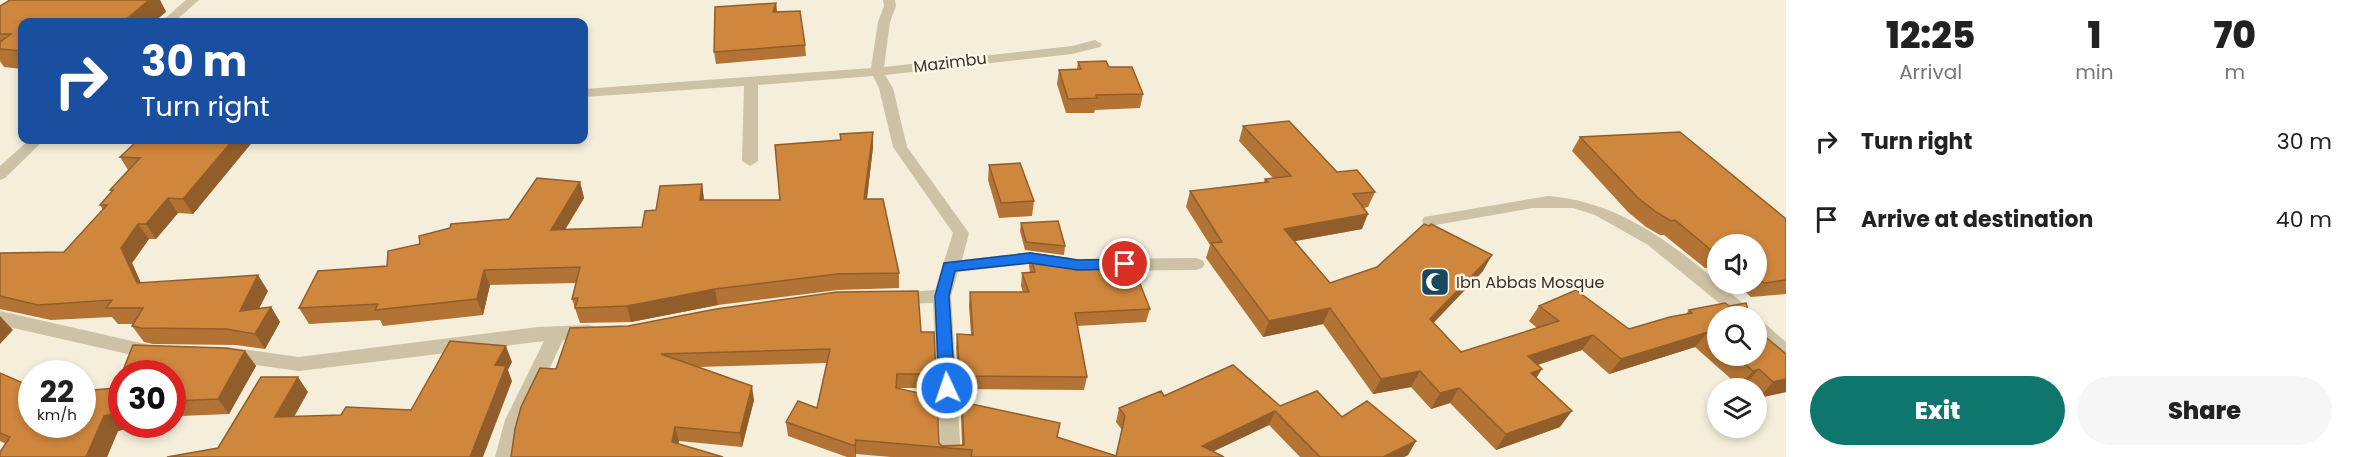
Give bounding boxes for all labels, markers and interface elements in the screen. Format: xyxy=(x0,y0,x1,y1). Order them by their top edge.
text: 12:25 xyxy=(1886,10,1975,61)
text: 1 xyxy=(2087,10,2101,61)
text: 70 xyxy=(2214,10,2256,61)
text: 30 m xyxy=(141,32,247,91)
icon: right xyxy=(42,42,120,120)
street label: Mazimbu xyxy=(912,47,988,78)
text: Arrival xyxy=(1899,58,1962,86)
text: min xyxy=(2075,58,2114,86)
text: m xyxy=(2224,58,2245,86)
text: Turn right xyxy=(141,88,270,125)
icon: right xyxy=(1810,125,1843,158)
text: Turn right xyxy=(1861,126,1972,157)
text: 30 m xyxy=(2277,126,2332,157)
icon: arrive xyxy=(1810,203,1843,236)
text: Arrive at destination xyxy=(1861,204,2093,235)
text: 40 m xyxy=(2276,204,2332,235)
map controls xyxy=(1707,234,1767,438)
button: sound xyxy=(1707,234,1767,294)
pin xyxy=(1099,238,1150,289)
icon: arrive xyxy=(1108,247,1141,280)
mosque icon: Ibn Abbas Mosque xyxy=(1419,266,1451,298)
place label: Ibn Abbas Mosque xyxy=(1456,271,1605,294)
button: search xyxy=(1707,306,1767,366)
position arrow xyxy=(915,356,979,420)
speed limit sign: 30 xyxy=(108,360,186,438)
text: 22 xyxy=(40,370,74,413)
button: Exit xyxy=(1810,376,2065,445)
button: Share xyxy=(2077,376,2332,445)
button: layers xyxy=(1707,378,1767,438)
text: km/h xyxy=(37,404,77,425)

